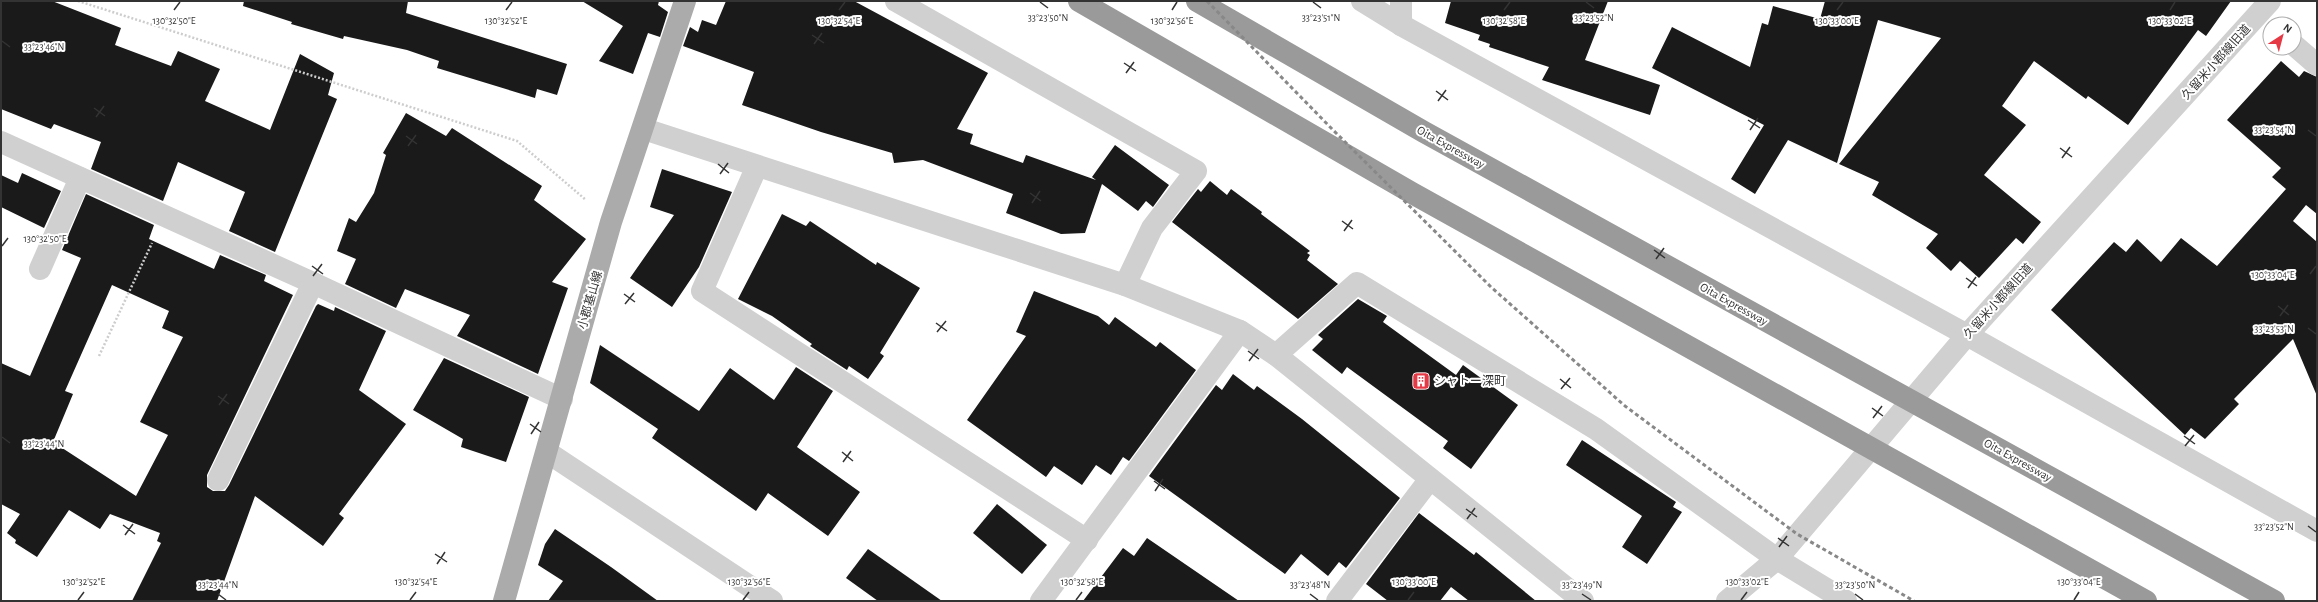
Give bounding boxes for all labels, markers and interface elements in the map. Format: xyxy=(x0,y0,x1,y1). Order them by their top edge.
text: 33°23'50"N xyxy=(1028,13,1068,23)
text: 33°23'51"N xyxy=(1302,13,1340,23)
text: 33°23'52"N xyxy=(1574,13,1614,23)
text: 130°32'50"E xyxy=(152,16,196,26)
text: 130°32'52"E xyxy=(485,16,527,26)
text: 130°32'54"E xyxy=(818,16,861,26)
text: 130°32'56"E xyxy=(1151,16,1193,26)
text: 130°32'58"E xyxy=(1483,16,1525,26)
text: 130°33'00"E xyxy=(1815,16,1859,26)
text: 130°33'02"E xyxy=(2148,16,2192,26)
north arrow xyxy=(2262,16,2302,56)
street label: 久留米小郡線旧道 xyxy=(2179,22,2253,102)
text: N xyxy=(2281,22,2294,35)
text: 33°23'46"N xyxy=(24,42,64,52)
street label: Oita Expressway xyxy=(1415,123,1487,171)
text: 33°23'54"N xyxy=(2254,125,2294,135)
text: 130°32'50"E xyxy=(23,234,67,244)
street label: 久留米小郡線旧道 xyxy=(1961,261,2035,341)
street label: 小郡基山線 xyxy=(575,269,604,330)
text: 130°33'04"E xyxy=(2251,270,2295,280)
street label: Oita Expressway xyxy=(1698,280,1770,328)
text: 33°23'53"N xyxy=(2254,324,2294,334)
building icon: シャトー深町 xyxy=(1411,371,1431,391)
place label: シャトー深町 xyxy=(1434,374,1506,387)
street label: Oita Expressway xyxy=(1982,436,2054,484)
text: 33°23'44"N xyxy=(24,439,64,449)
text: 33°23'52"N xyxy=(2254,522,2294,532)
text: 130°32'52"E xyxy=(63,577,105,587)
text: 130°32'54"E xyxy=(395,577,438,587)
text: 130°32'56"E xyxy=(728,577,770,587)
text: 130°32'58"E xyxy=(1061,577,1103,587)
text: 130°33'00"E xyxy=(1392,577,1436,587)
text: 130°33'02"E xyxy=(1725,577,1769,587)
text: 130°33'04"E xyxy=(2057,577,2101,587)
text: 33°23'44"N xyxy=(198,580,238,590)
text: 33°23'48"N xyxy=(1290,580,1330,590)
text: 33°23'49"N xyxy=(1562,580,1602,590)
text: 33°23'50"N xyxy=(1835,580,1875,590)

